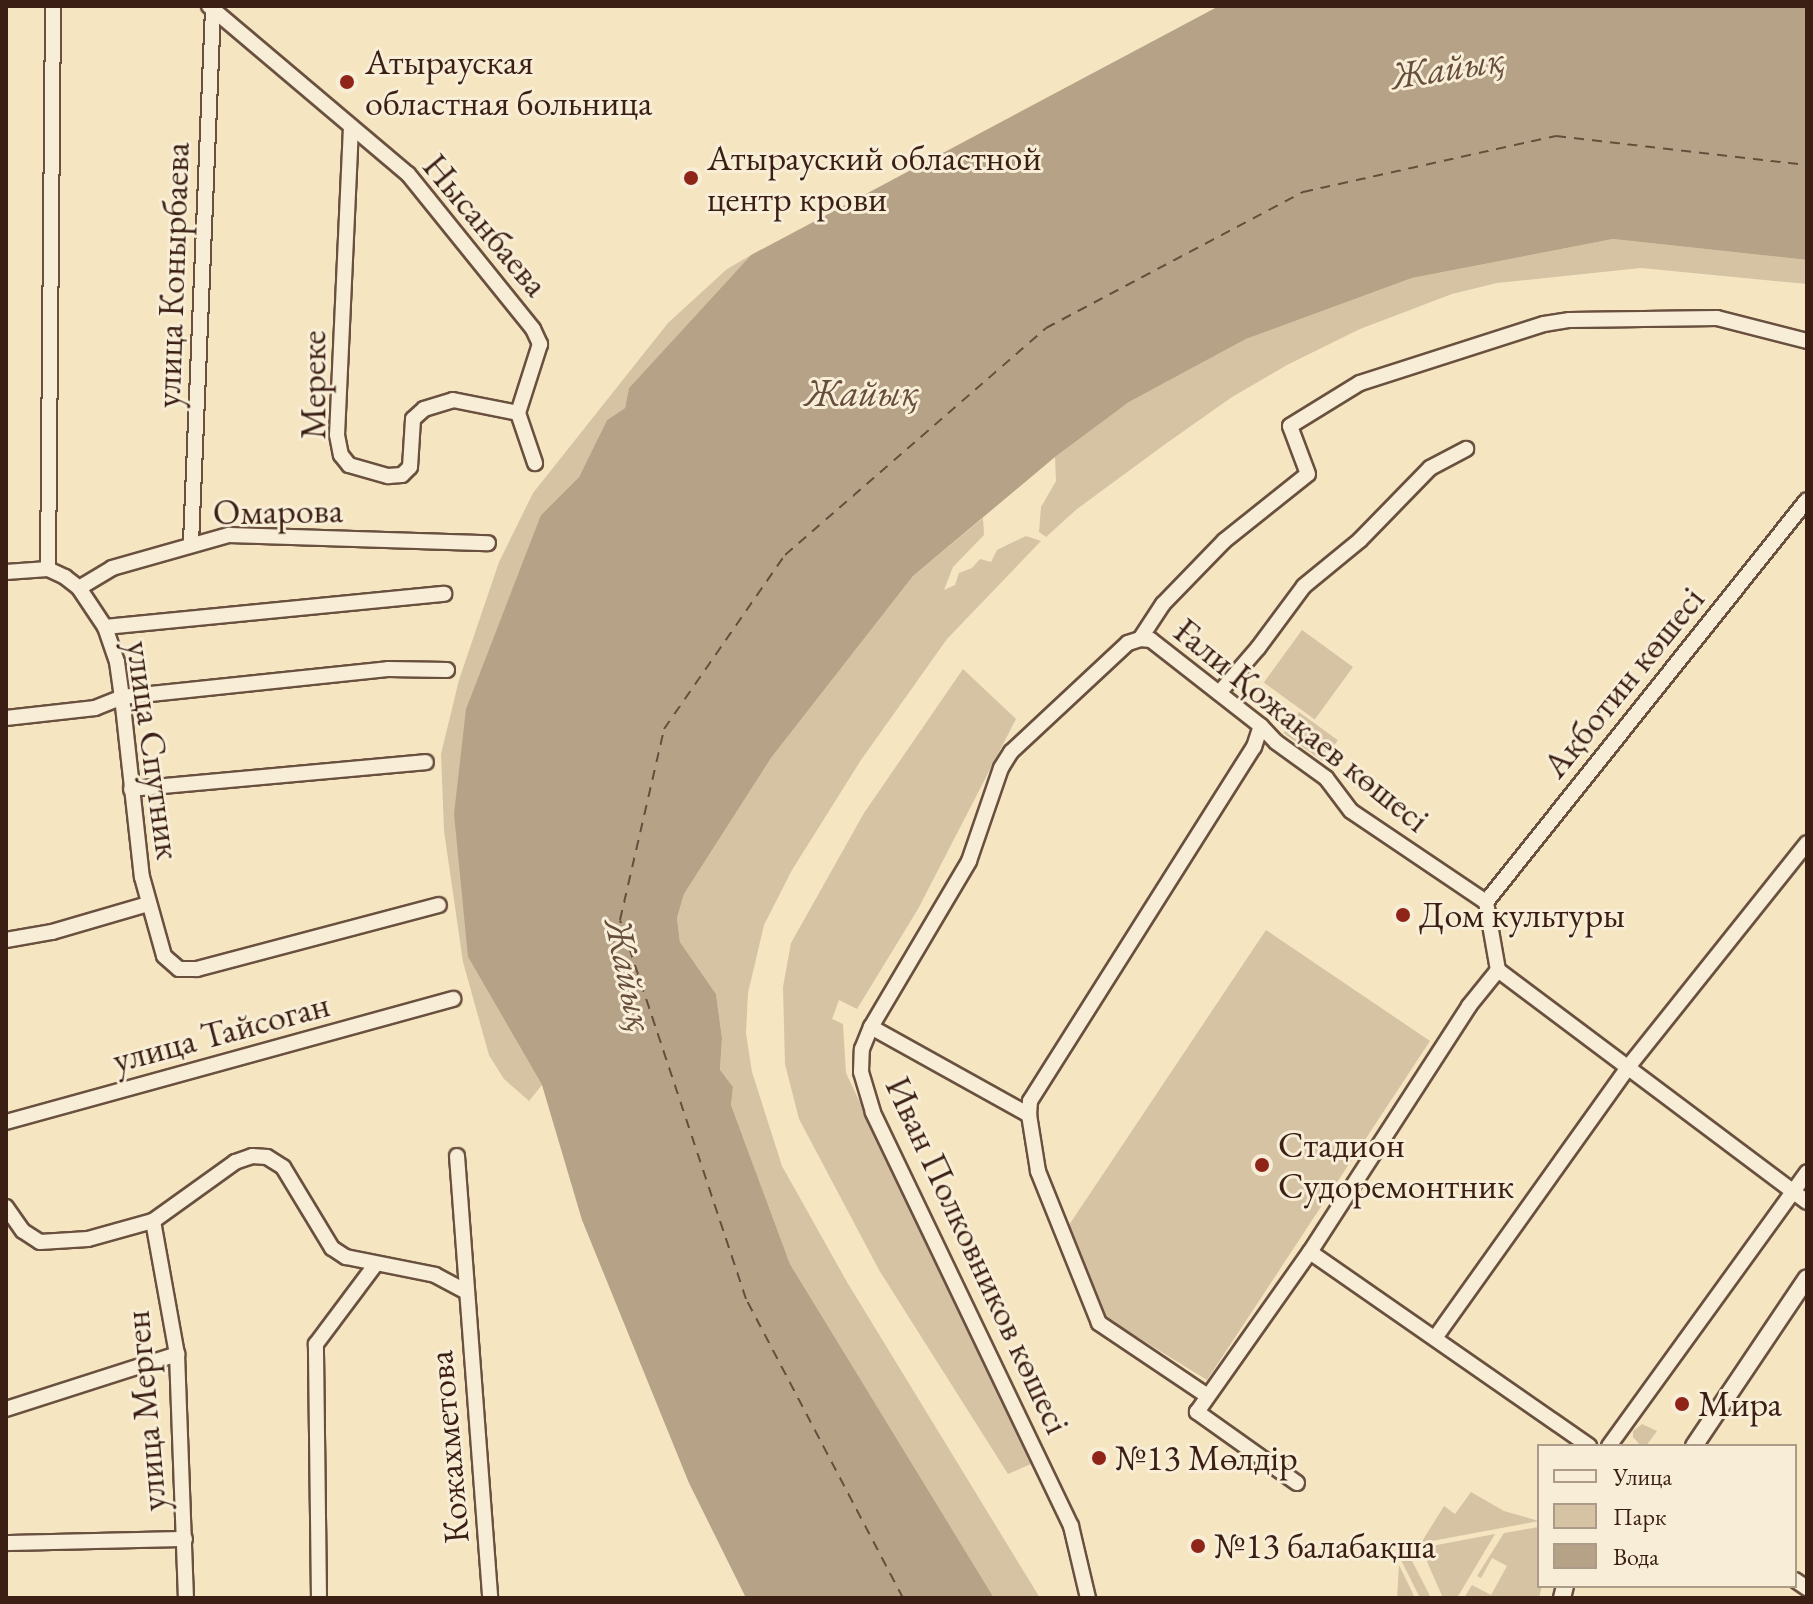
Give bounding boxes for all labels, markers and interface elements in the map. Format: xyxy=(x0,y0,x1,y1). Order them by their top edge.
water label: Жайық xyxy=(1389,36,1507,98)
place label: Атырауская областная больница xyxy=(365,39,652,124)
marker: Атырауская областная больница xyxy=(336,71,358,93)
place label: Атырауский областной центр крови xyxy=(707,135,1041,220)
street label: улица Конырбаева xyxy=(146,141,198,409)
street label: Нысанбаева xyxy=(414,145,558,305)
marker: Атырауский областной центр крови xyxy=(682,169,700,187)
street label: Мереке xyxy=(291,330,335,440)
water label: Жайық xyxy=(805,369,919,415)
street label: Омарова xyxy=(212,488,344,534)
street label: Ақботин көшесі xyxy=(1533,578,1713,786)
street label: Ғали Қожақаев көшесі xyxy=(1166,609,1438,841)
street label: улица Спутник xyxy=(117,638,191,862)
place label: Дом культуры xyxy=(1419,893,1625,937)
marker: Дом культуры xyxy=(1394,906,1412,924)
water label: Жайық xyxy=(596,915,664,1035)
street label: улица Тайсоган xyxy=(108,982,334,1082)
street label: Иван Полковников көшесі xyxy=(876,1070,1080,1440)
place label: Стадион Судоремонтник xyxy=(1278,1122,1514,1207)
marker: Стадион Судоремонтник xyxy=(1253,1156,1271,1174)
street label: улица Мерген xyxy=(115,1309,175,1513)
street label: Кожахметова xyxy=(418,1349,478,1545)
place label: Мира xyxy=(1698,1382,1782,1426)
marker: Мира xyxy=(1673,1395,1691,1413)
place label: №13 Мөлдiр xyxy=(1115,1436,1298,1480)
legend xyxy=(1537,1444,1797,1588)
marker: №13 Мөлдiр xyxy=(1090,1449,1108,1467)
text: Улица xyxy=(1613,1461,1672,1492)
text: Парк xyxy=(1613,1501,1666,1532)
place label: №13 балабақша xyxy=(1214,1524,1436,1568)
marker: №13 балабақша xyxy=(1189,1537,1207,1555)
text: Вода xyxy=(1613,1541,1659,1572)

